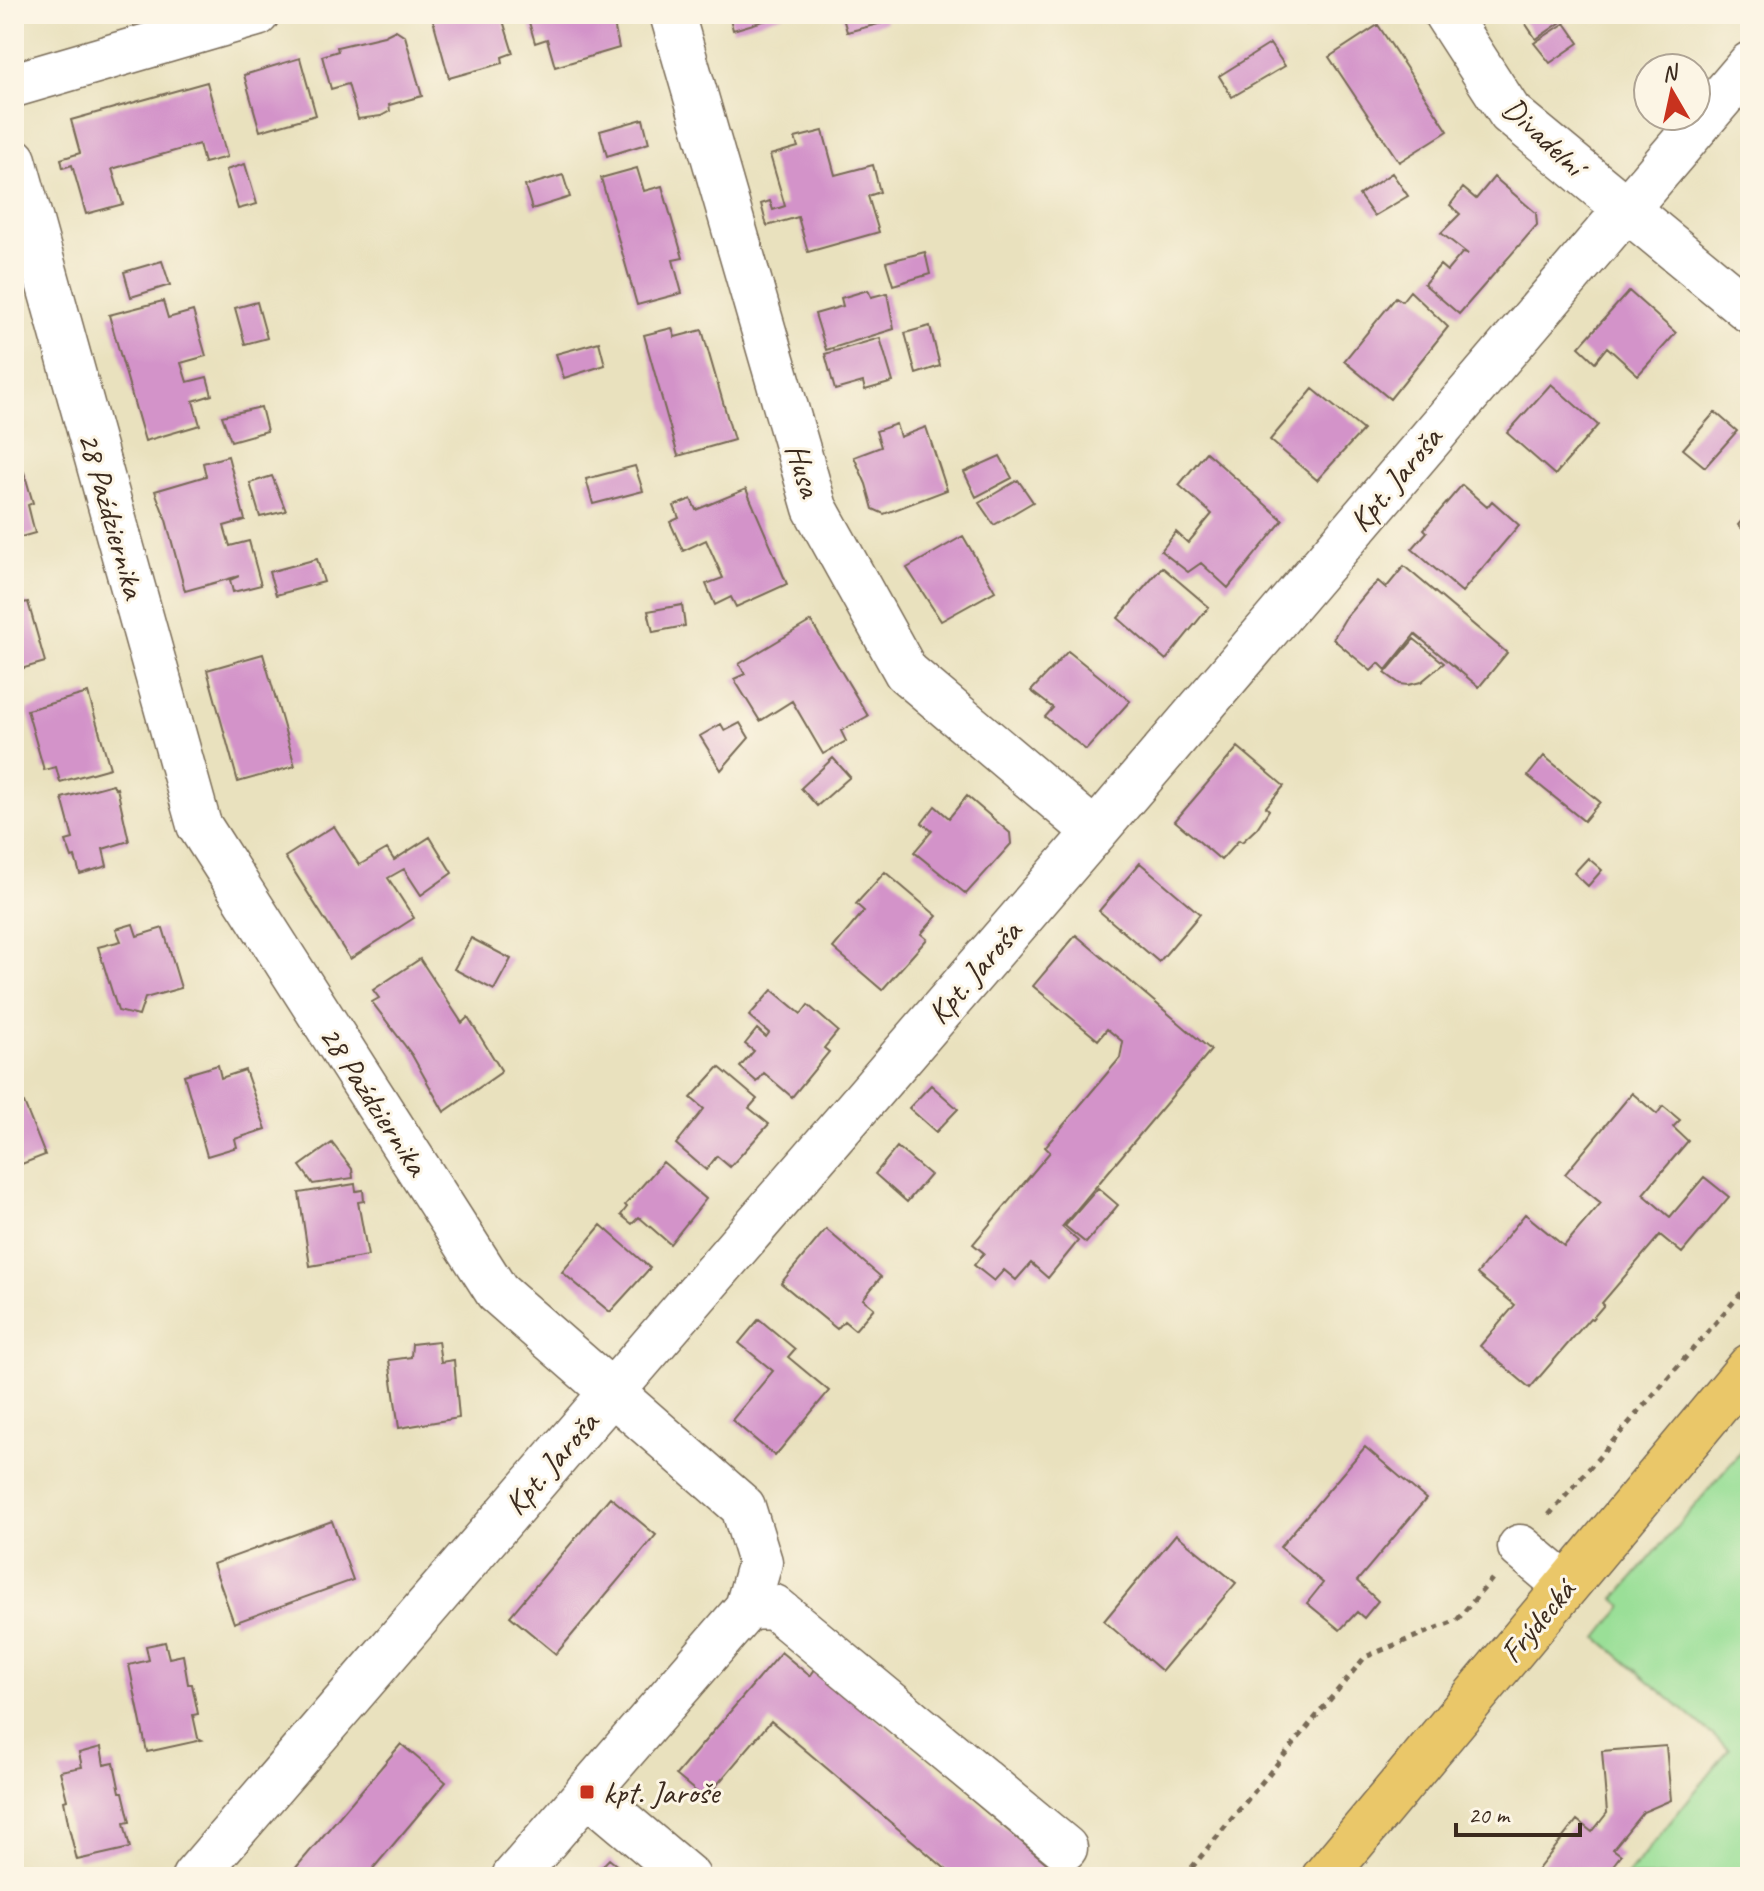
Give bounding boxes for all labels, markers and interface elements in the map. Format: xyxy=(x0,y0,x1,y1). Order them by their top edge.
north arrow xyxy=(1632,52,1712,132)
text: N xyxy=(1660,58,1681,88)
street label: Divadelní xyxy=(1494,88,1598,189)
street label: Kpt. Jaroša xyxy=(1340,417,1452,540)
street label: 28 Października xyxy=(68,427,155,605)
street label: Husa xyxy=(776,439,832,504)
street label: Kpt. Jaroša xyxy=(918,910,1032,1033)
street label: 28 Października xyxy=(310,1017,438,1185)
street label: Kpt. Jaroša xyxy=(495,1401,609,1524)
street label: Frýdecká xyxy=(1491,1569,1586,1671)
place label: kpt. Jaroše xyxy=(603,1772,722,1813)
marker: kpt. Jaroše xyxy=(578,1783,596,1801)
scale bar xyxy=(1456,1787,1580,1837)
text: 20 m xyxy=(1468,1800,1511,1830)

